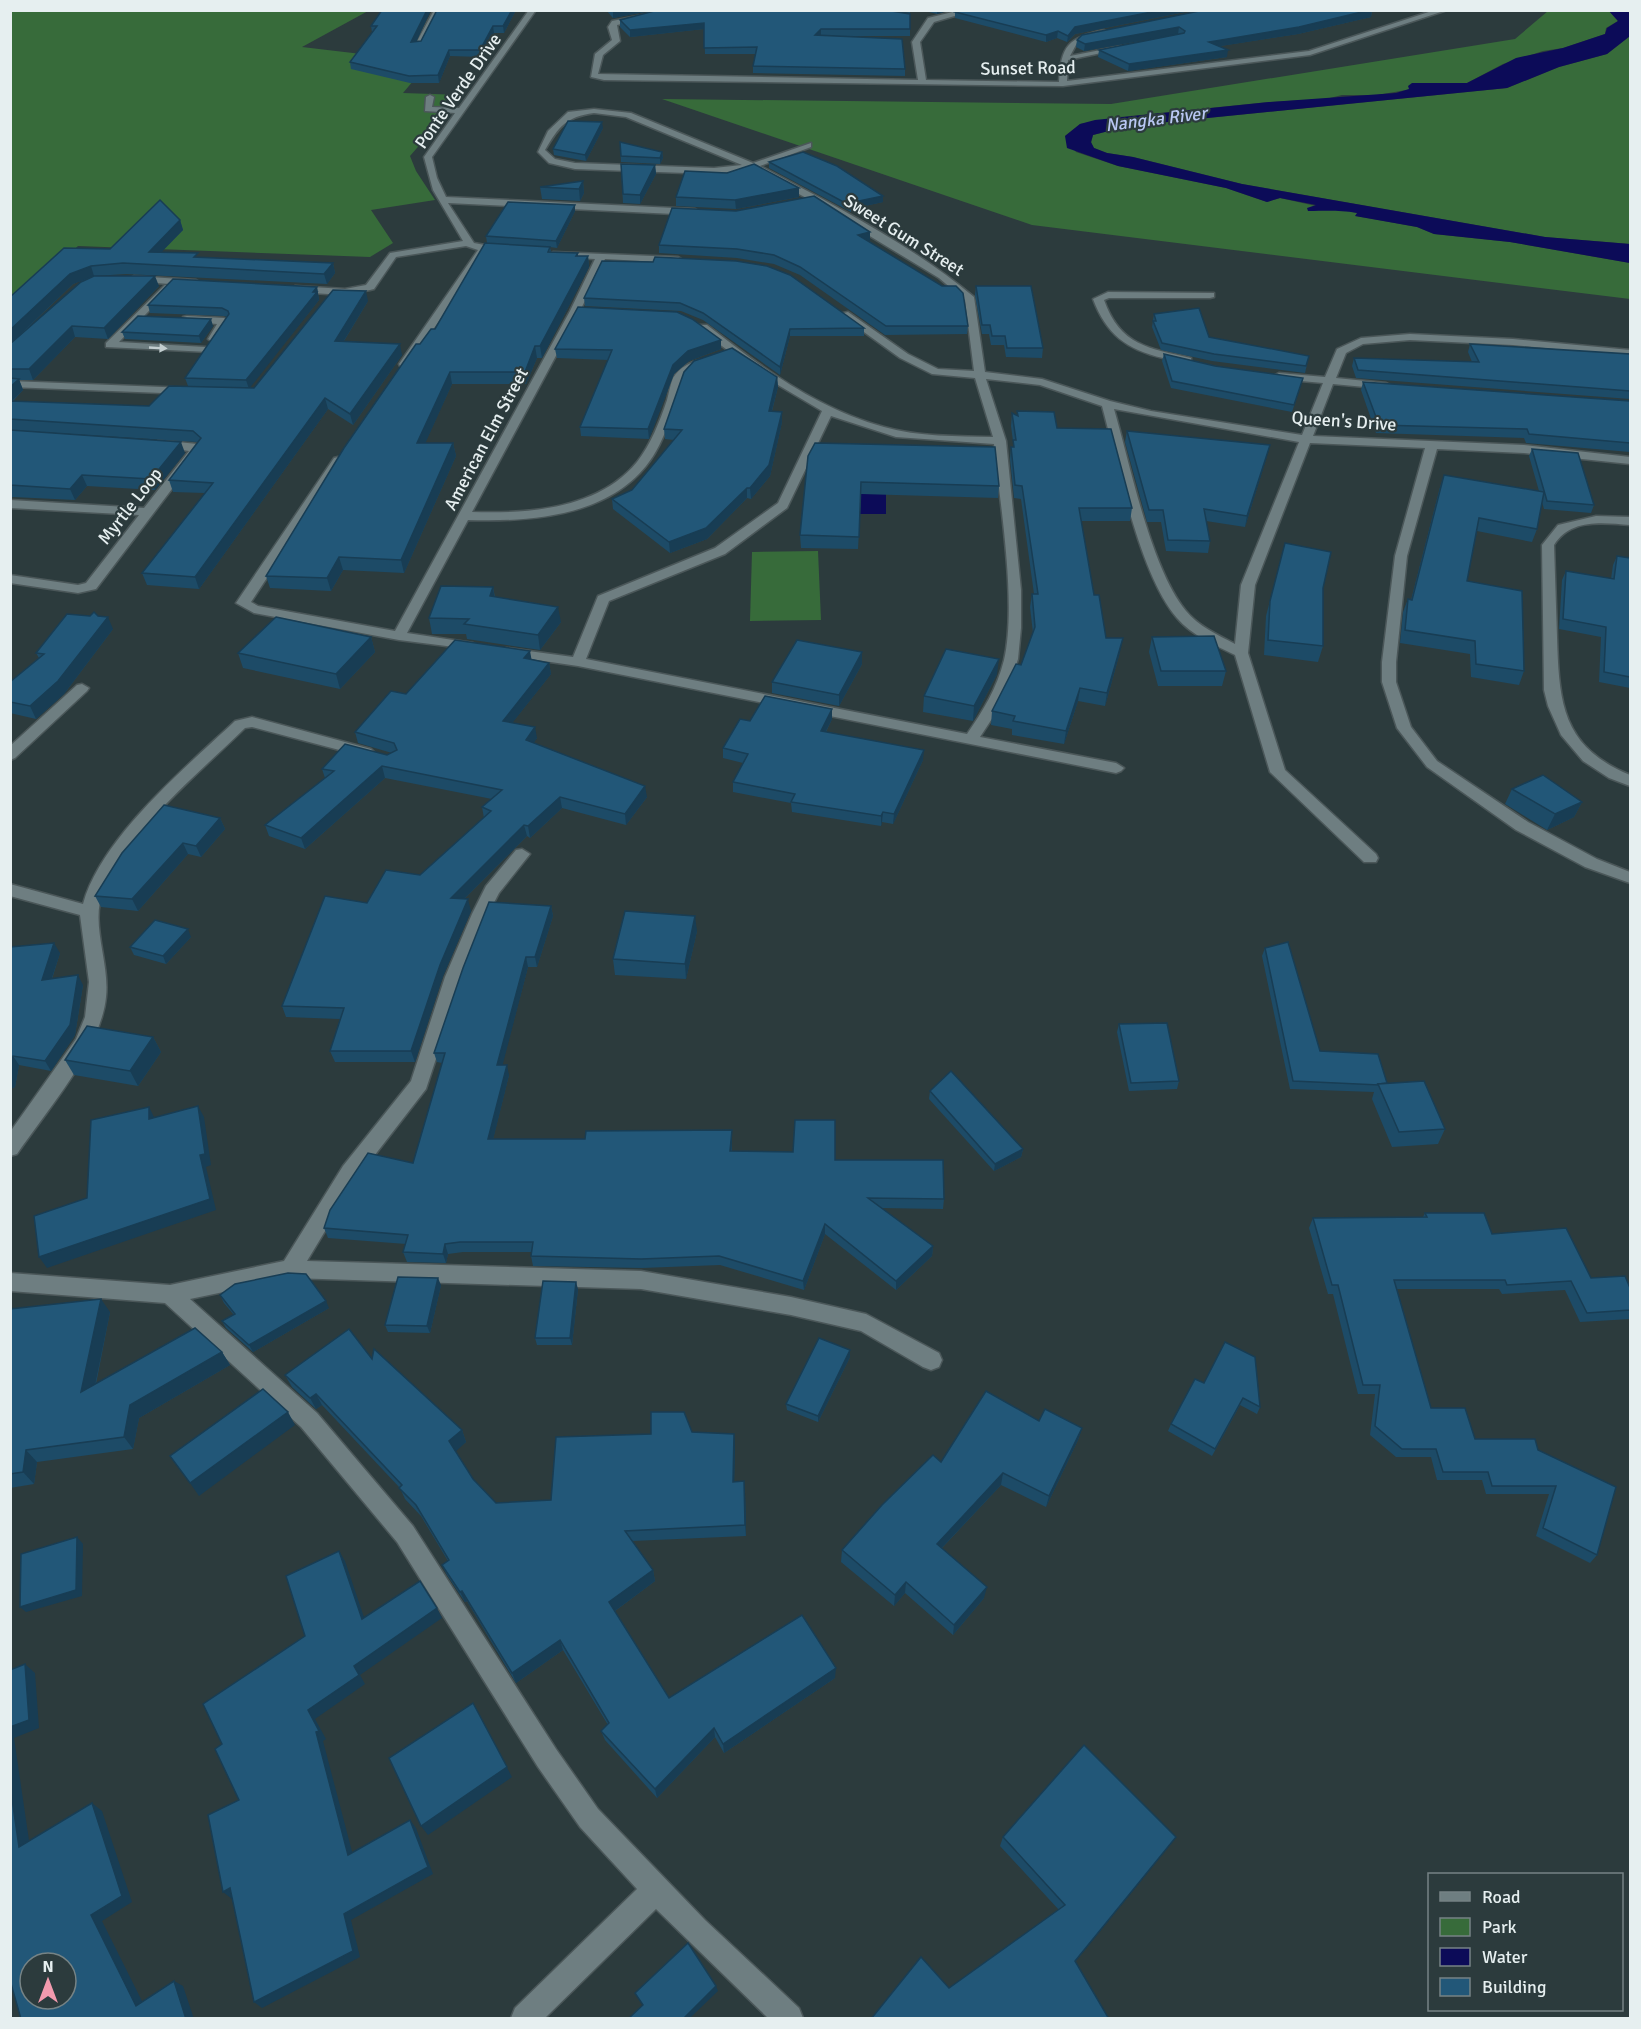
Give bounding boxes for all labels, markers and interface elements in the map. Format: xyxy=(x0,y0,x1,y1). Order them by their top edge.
street label: Ponte Verde Drive xyxy=(410,29,506,153)
street label: Sunset Road xyxy=(980,56,1076,80)
water label: Nangka River xyxy=(1104,102,1210,136)
street label: Sweet Gum Street xyxy=(840,189,968,281)
one-way arrow xyxy=(148,343,167,352)
street label: American Elm Street xyxy=(439,364,533,514)
street label: Queen's Drive xyxy=(1291,406,1397,436)
street label: Myrtle Loop xyxy=(93,463,167,549)
legend xyxy=(1428,1873,1623,2011)
text: Road xyxy=(1482,1886,1521,1908)
text: Park xyxy=(1482,1916,1517,1938)
text: Water xyxy=(1482,1946,1528,1968)
north arrow xyxy=(18,1951,78,2011)
text: N xyxy=(42,1957,54,1977)
text: Building xyxy=(1482,1976,1546,1998)

